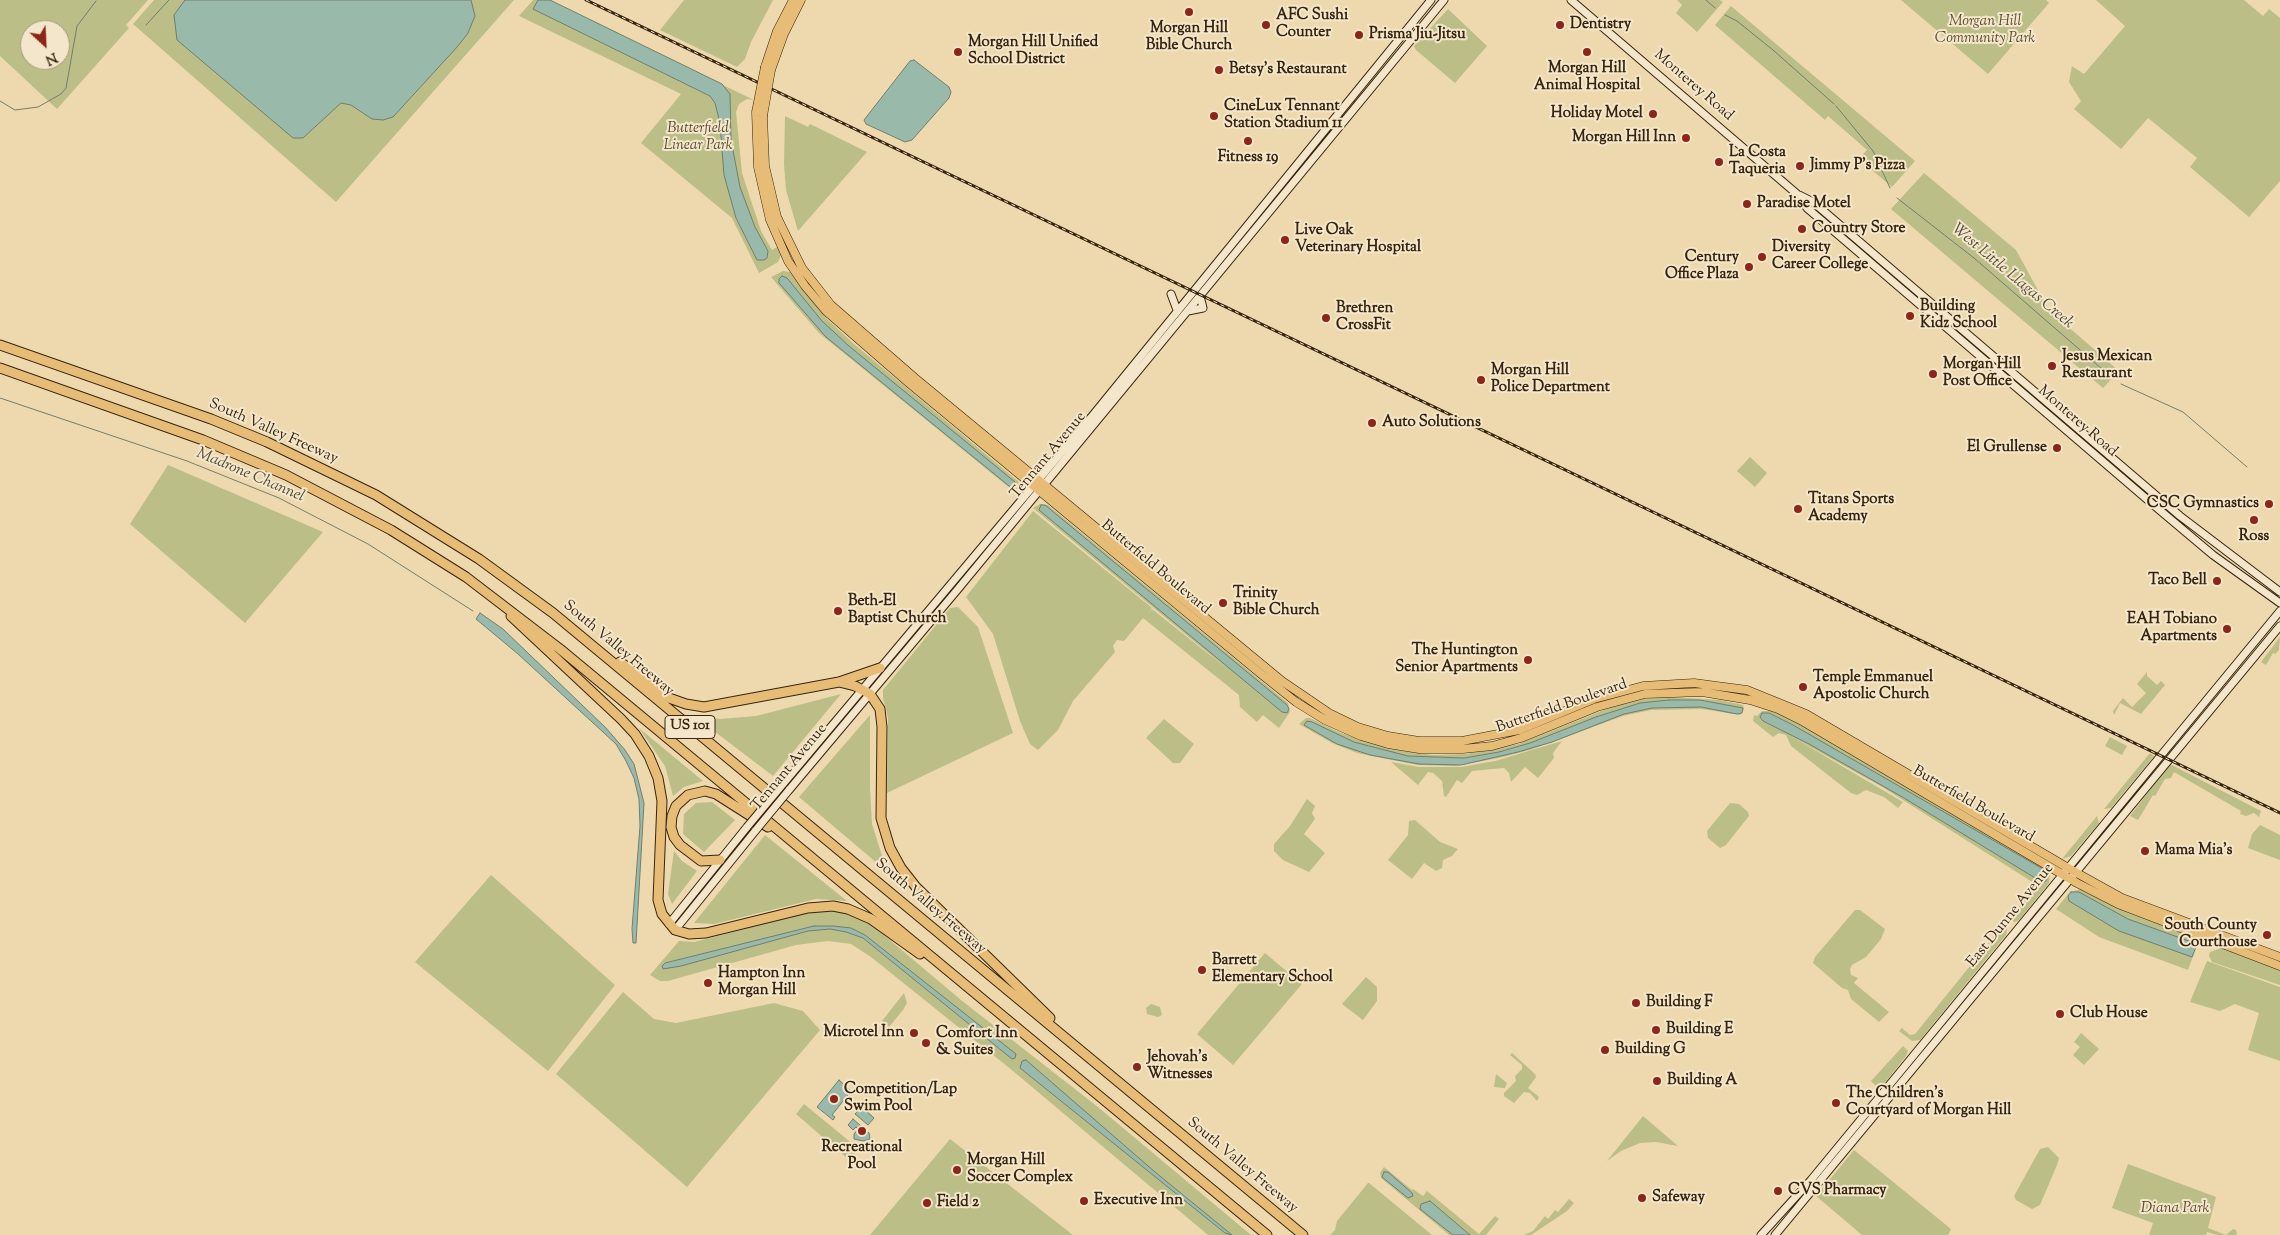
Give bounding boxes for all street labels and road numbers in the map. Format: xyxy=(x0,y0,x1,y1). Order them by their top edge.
street label: Monterey Road xyxy=(1650,47,1736,125)
street label: Monterey Road xyxy=(2034,383,2120,461)
street label: South Valley Freeway xyxy=(206,395,340,469)
street label: Tennant Avenue xyxy=(1007,409,1091,503)
street label: Butterfield Boulevard xyxy=(1097,517,1213,619)
street label: South Valley Freeway xyxy=(559,597,677,701)
street label: Butterfield Boulevard xyxy=(1494,676,1630,738)
road number: US 101 xyxy=(665,716,715,739)
street label: Tennant Avenue xyxy=(748,721,832,815)
street label: Butterfield Boulevard xyxy=(1909,763,2037,847)
street label: South Valley Freeway xyxy=(871,855,989,959)
street label: East Dunne Avenue xyxy=(1964,860,2058,972)
street label: South Valley Freeway xyxy=(1183,1114,1301,1218)

